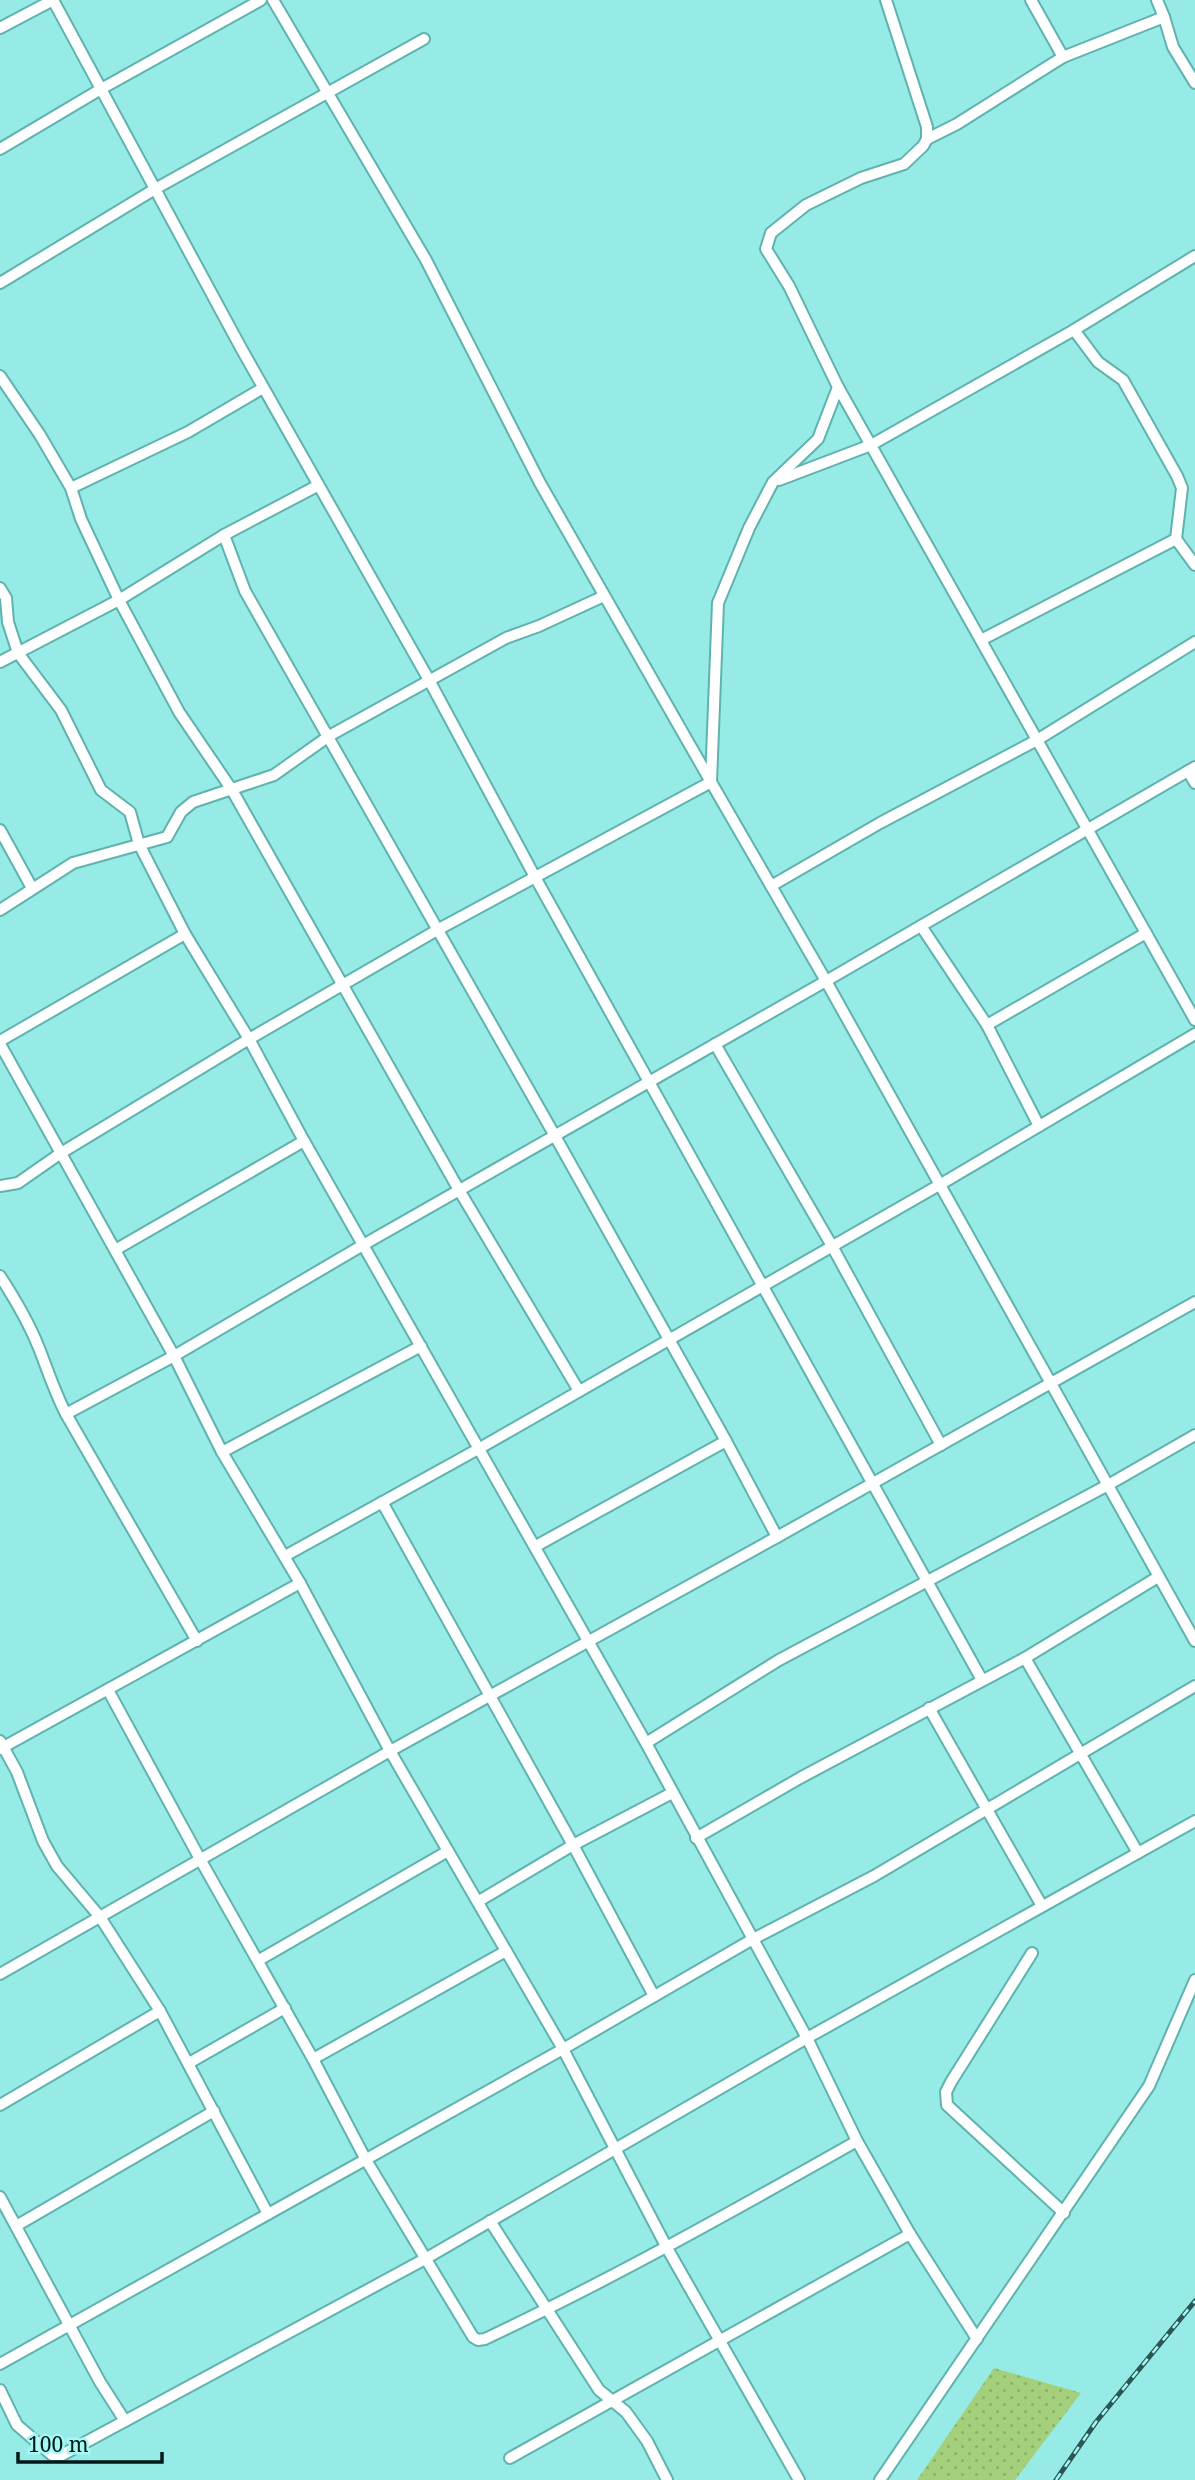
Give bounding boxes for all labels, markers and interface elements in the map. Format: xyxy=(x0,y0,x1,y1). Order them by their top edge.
scale bar xyxy=(18,2420,161,2464)
text: 100 m xyxy=(28,2430,89,2458)

